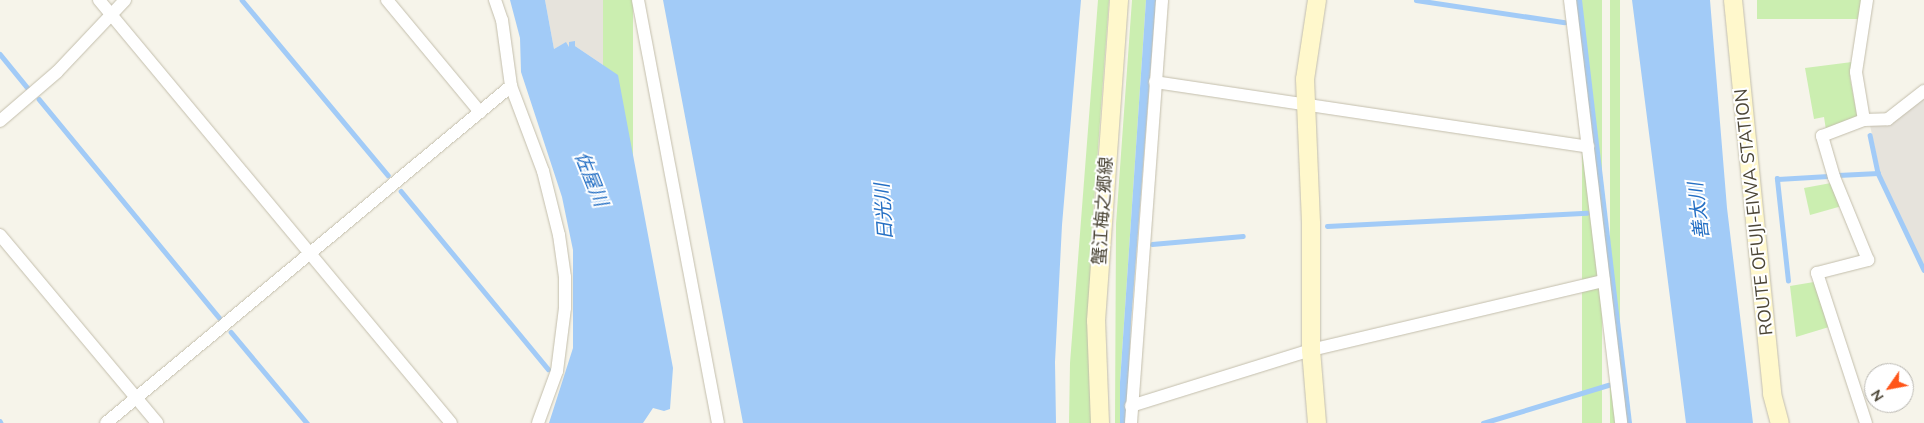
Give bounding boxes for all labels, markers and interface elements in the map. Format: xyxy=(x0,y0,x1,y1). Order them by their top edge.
street label: ROUTE OFUJI-EIWA STATION xyxy=(1730,88,1778,336)
water label: 佐屋川 xyxy=(570,148,612,210)
street label: 蟹江梅之郷線 xyxy=(1088,156,1118,266)
water label: 善太川 xyxy=(1684,181,1714,241)
water label: 日光川 xyxy=(871,183,897,241)
north arrow xyxy=(1864,363,1914,413)
text: N xyxy=(1867,386,1888,405)

